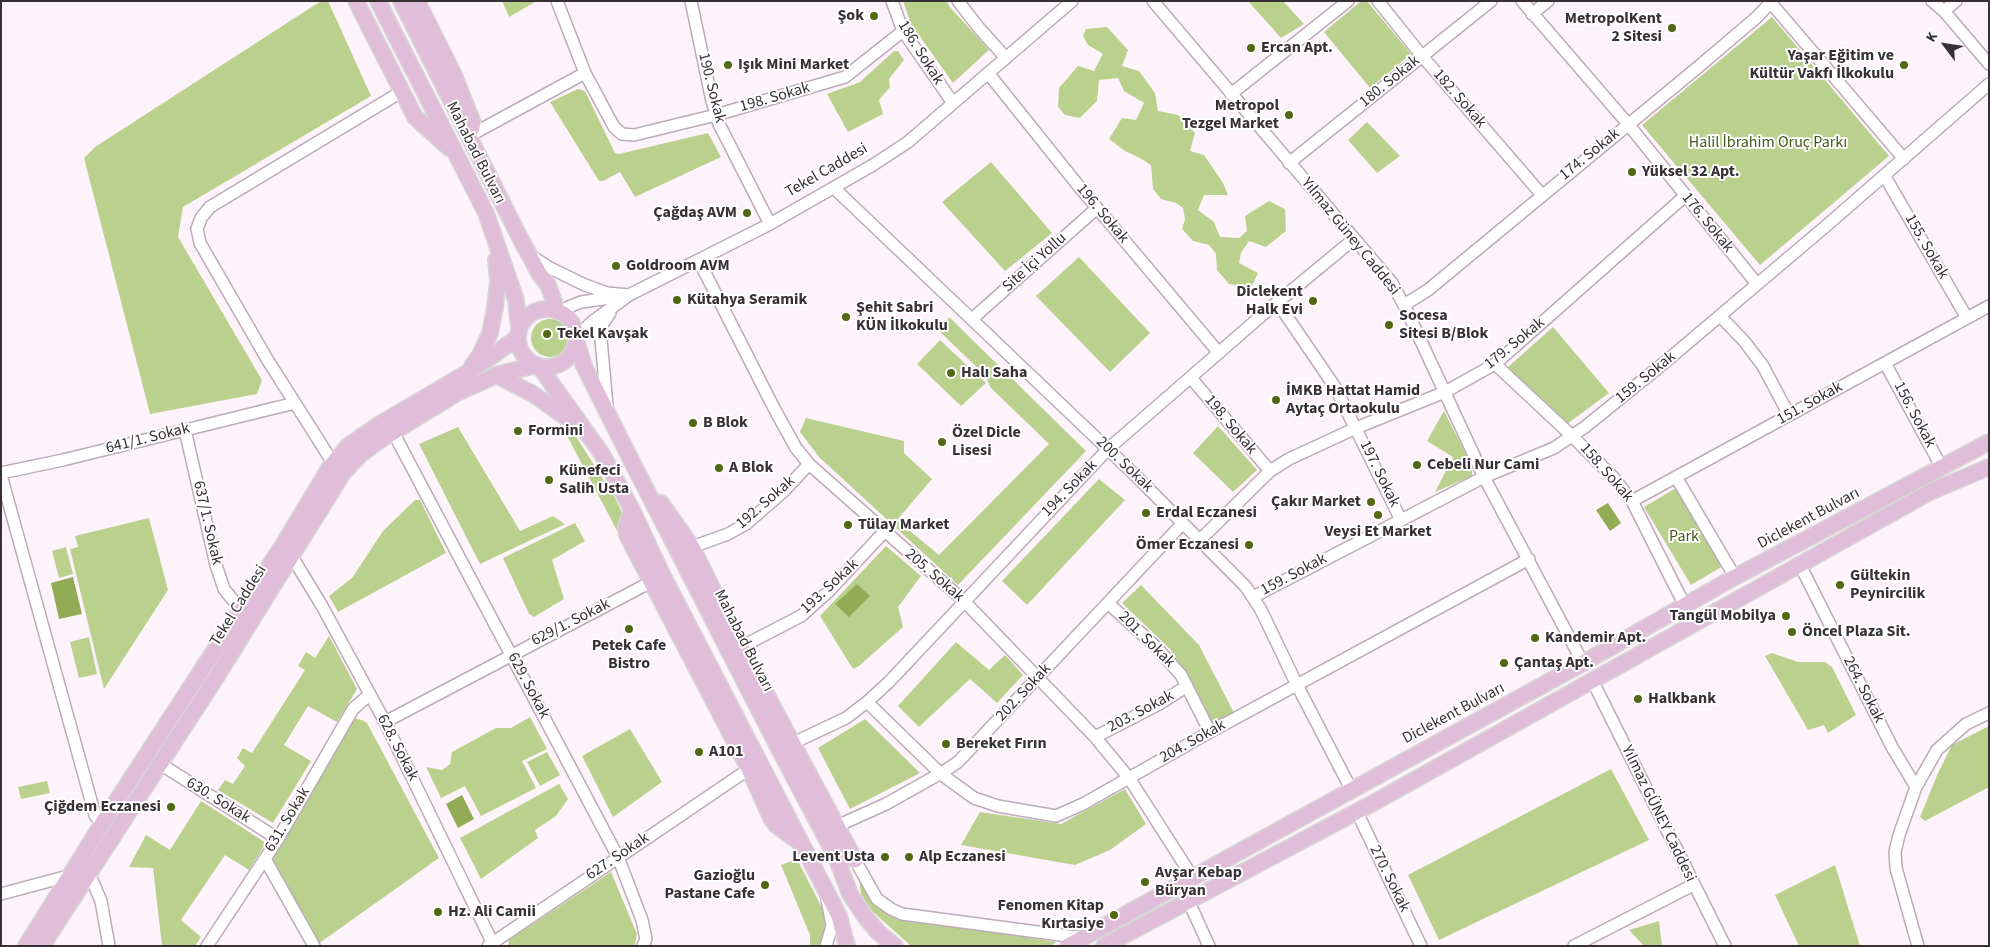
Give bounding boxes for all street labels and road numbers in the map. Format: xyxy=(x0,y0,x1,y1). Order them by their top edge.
street label: 186. Sokak xyxy=(893,17,947,89)
street label: 190. Sokak xyxy=(693,51,729,125)
street label: 180. Sokak xyxy=(1356,52,1424,112)
street label: 182. Sokak xyxy=(1428,66,1490,132)
street label: 198. Sokak xyxy=(738,79,812,117)
street label: Mahabad Bulvarı xyxy=(441,99,509,207)
street label: 174. Sokak xyxy=(1556,125,1624,185)
street label: Tekel Caddesi xyxy=(782,140,872,202)
street label: Yılmaz Güney Caddesi xyxy=(1297,174,1403,300)
street label: 196. Sokak xyxy=(1072,180,1132,248)
street label: 176. Sokak xyxy=(1677,189,1737,257)
street label: 155. Sokak xyxy=(1900,211,1952,283)
street label: Site İçi Yollu xyxy=(999,229,1071,297)
street label: 179. Sokak xyxy=(1481,314,1549,374)
street label: 159. Sokak xyxy=(1612,348,1680,408)
street label: 151. Sokak xyxy=(1774,378,1846,430)
street label: 156. Sokak xyxy=(1889,379,1939,451)
street label: 198. Sokak xyxy=(1200,391,1260,459)
street label: 641/1. Sokak xyxy=(104,419,192,459)
street label: 200. Sokak xyxy=(1091,433,1157,497)
street label: 197. Sokak xyxy=(1355,437,1403,511)
street label: 158. Sokak xyxy=(1575,440,1637,506)
street label: 194. Sokak xyxy=(1038,456,1102,522)
street label: 192. Sokak xyxy=(733,472,799,534)
street label: 637/1. Sokak xyxy=(188,479,226,567)
street label: Diclekent Bulvarı xyxy=(1755,484,1863,554)
street label: 205. Sokak xyxy=(901,545,967,607)
street label: 159. Sokak xyxy=(1258,550,1330,600)
street label: 193. Sokak xyxy=(797,555,863,619)
street label: Tekel Caddesi xyxy=(207,562,271,650)
street label: Mahabad Bulvarı xyxy=(709,587,777,695)
street label: 629/1. Sokak xyxy=(529,595,613,651)
street label: 201. Sokak xyxy=(1114,608,1178,672)
street label: 629. Sokak xyxy=(503,650,553,722)
street label: 264. Sokak xyxy=(1838,654,1888,726)
street label: 202. Sokak xyxy=(992,660,1056,726)
street label: Diclekent Bulvarı xyxy=(1400,679,1508,749)
street label: 203. Sokak xyxy=(1105,687,1177,737)
street label: 628. Sokak xyxy=(372,712,422,784)
street label: 204. Sokak xyxy=(1157,716,1229,768)
street label: Yılmaz GÜNEY Caddesi xyxy=(1617,743,1699,885)
street label: 630. Sokak xyxy=(182,774,254,828)
street label: 631. Sokak xyxy=(261,784,315,856)
street label: 627. Sokak xyxy=(583,829,653,885)
street label: 270. Sokak xyxy=(1365,842,1413,916)

